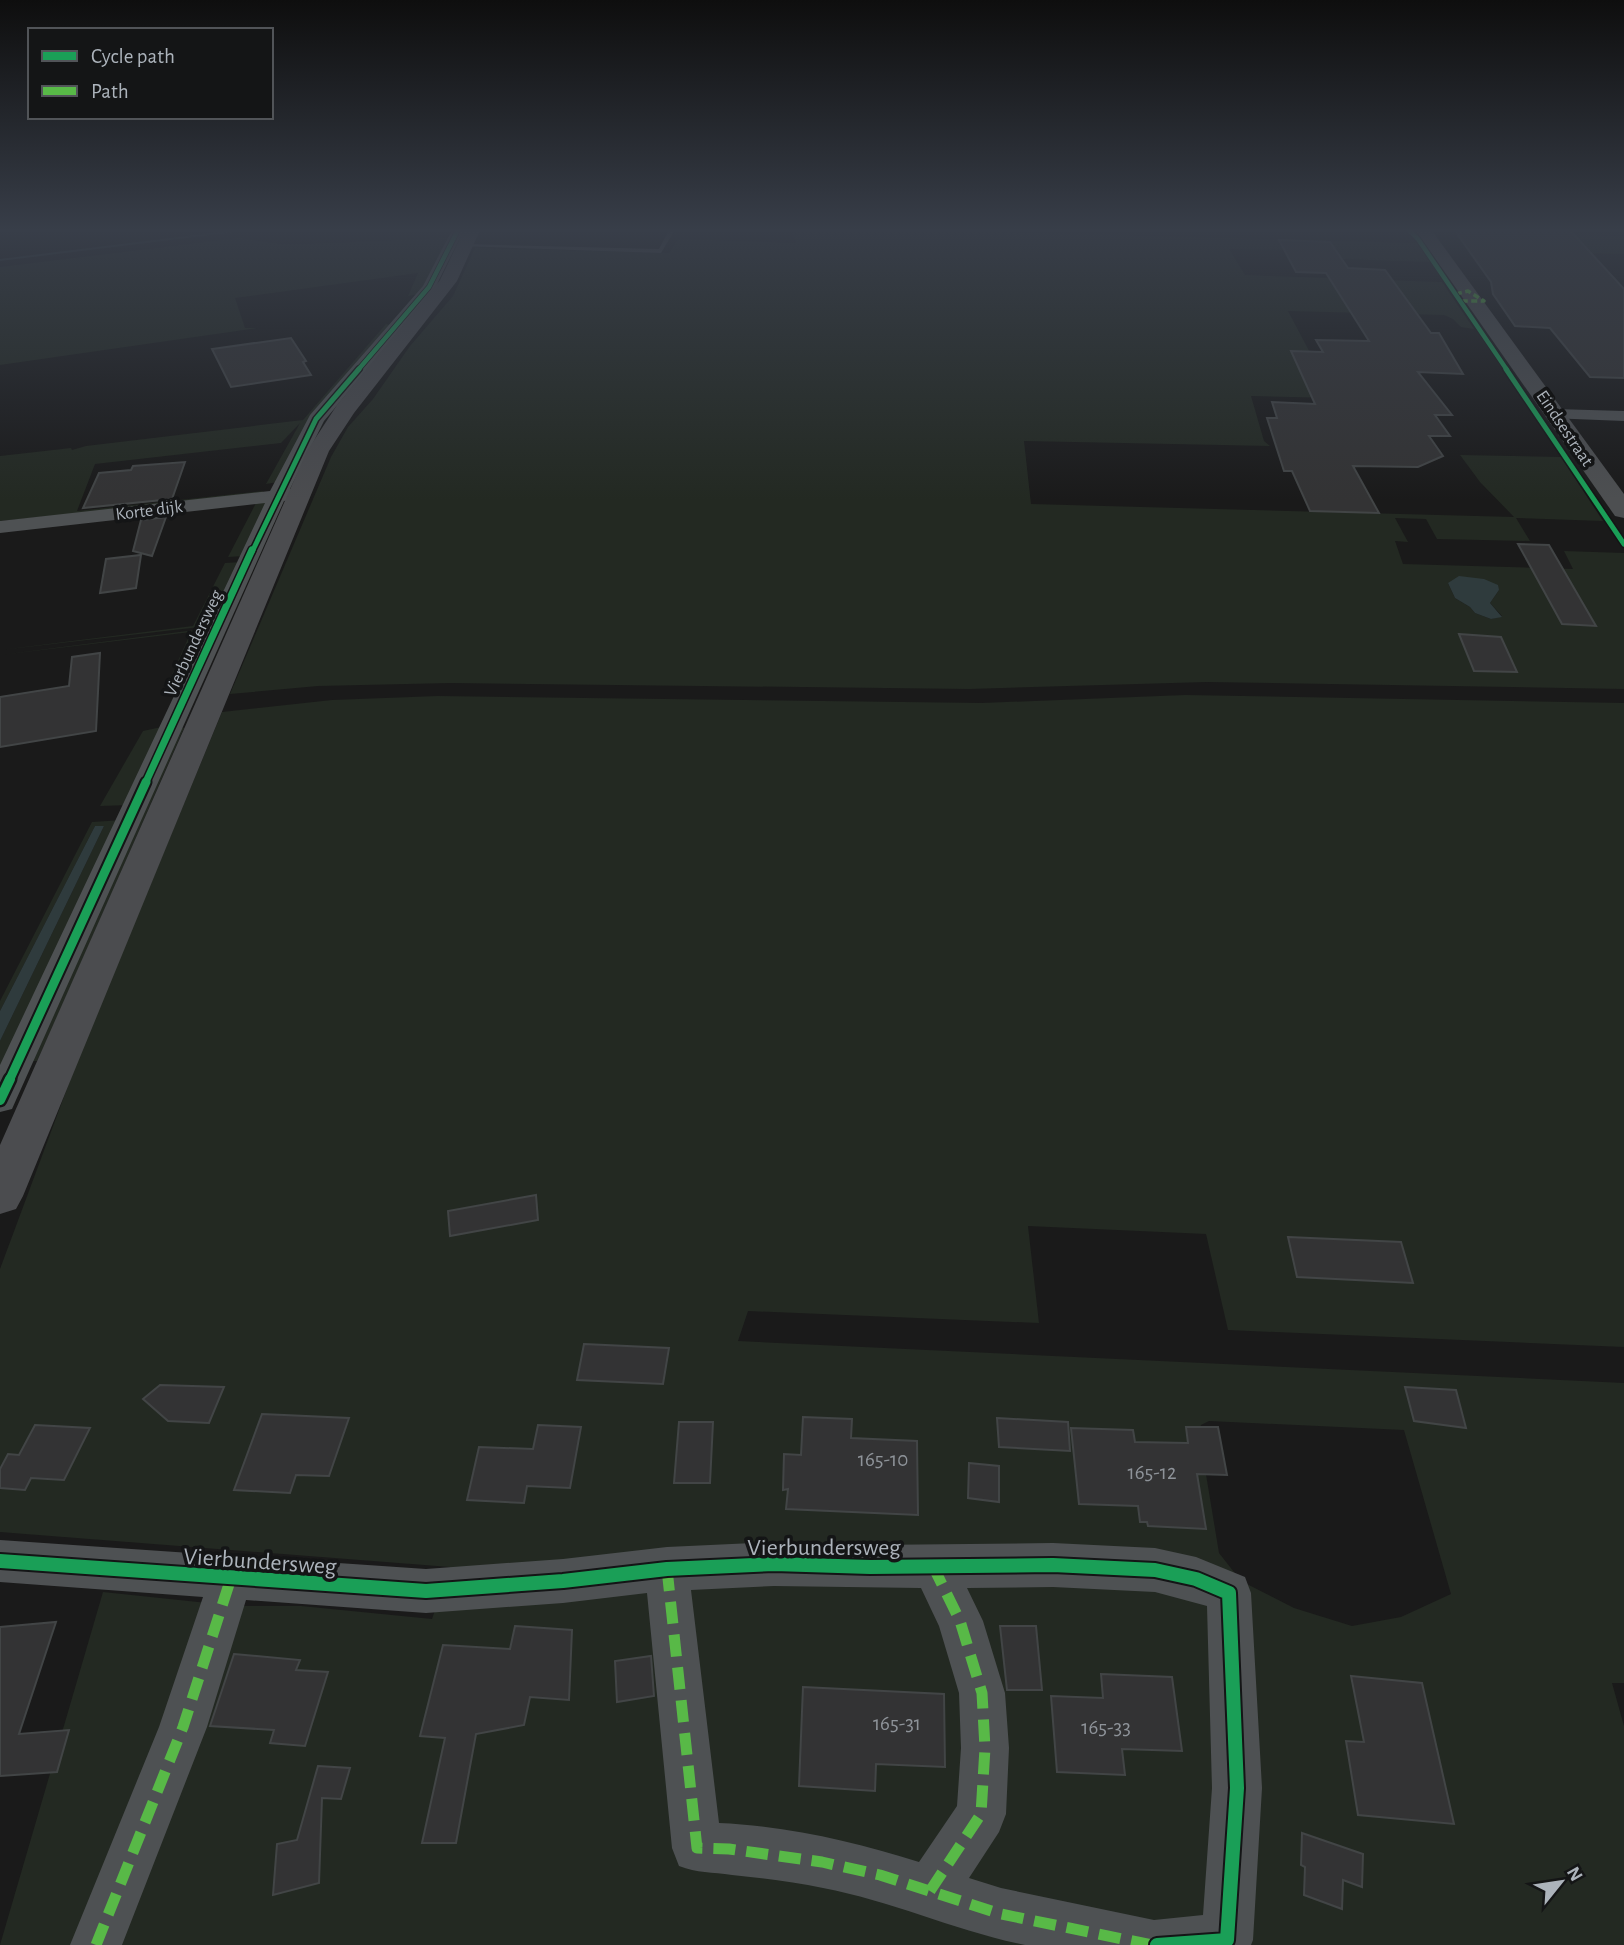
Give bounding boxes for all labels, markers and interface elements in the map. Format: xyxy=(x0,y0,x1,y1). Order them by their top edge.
legend xyxy=(28,28,273,119)
text: Cycle path xyxy=(91,46,175,67)
text: Path xyxy=(91,81,129,102)
street label: Eindsestraat xyxy=(1532,387,1596,470)
street label: Korte dijk xyxy=(115,498,184,524)
street label: Vierbundersweg xyxy=(161,587,226,699)
house number: 165-10 xyxy=(858,1449,908,1470)
house number: 165-12 xyxy=(1127,1462,1177,1483)
street label: Vierbundersweg xyxy=(747,1536,901,1560)
street label: Vierbundersweg xyxy=(183,1545,338,1579)
house number: 165-31 xyxy=(873,1713,921,1734)
house number: 165-33 xyxy=(1081,1717,1131,1738)
north arrow xyxy=(1526,1847,1596,1917)
text: N xyxy=(1563,1864,1586,1885)

